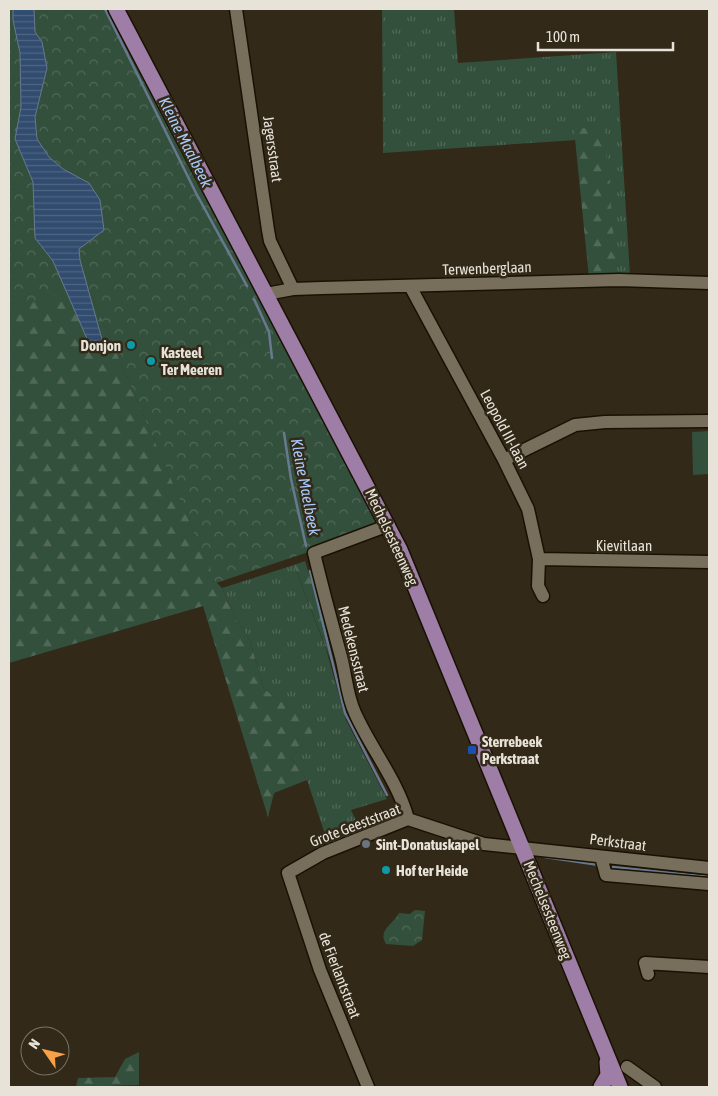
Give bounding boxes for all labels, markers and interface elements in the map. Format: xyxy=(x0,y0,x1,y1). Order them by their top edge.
scale bar xyxy=(538,20,673,52)
text: 100 m xyxy=(546,28,580,45)
water label: Kleine Maalbeek xyxy=(156,94,217,191)
street label: Jagersstraat xyxy=(260,115,286,183)
street label: Terwenberglaan xyxy=(442,258,532,278)
place label: Donjon xyxy=(80,337,121,354)
marker: Donjon xyxy=(125,339,137,351)
place label: Kasteel Ter Meeren xyxy=(161,344,222,378)
marker: Kasteel Ter Meeren xyxy=(145,355,157,367)
street label: Leopold III-laan xyxy=(477,387,533,471)
water label: Kleine Maelbeek xyxy=(288,437,324,538)
street label: Mechelsesteenweg xyxy=(362,486,422,589)
street label: Kievitlaan xyxy=(596,537,652,554)
street label: Medekensstraat xyxy=(335,604,373,694)
place label: Sterrebeek Perkstraat xyxy=(482,733,543,767)
marker: Sterrebeek Perkstraat xyxy=(466,744,478,756)
street label: Grote Geeststraat xyxy=(307,800,403,850)
street label: Perkstraat xyxy=(589,830,647,854)
place label: Sint-Donatuskapel xyxy=(376,836,480,853)
marker: Sint-Donatuskapel xyxy=(360,838,372,850)
street label: Mechelsesteenweg xyxy=(520,858,576,962)
place label: Hof ter Heide xyxy=(396,862,469,879)
marker: Hof ter Heide xyxy=(380,864,392,876)
street label: de Fierlantstraat xyxy=(316,929,364,1021)
north arrow xyxy=(20,1026,70,1076)
text: N xyxy=(25,1036,43,1052)

